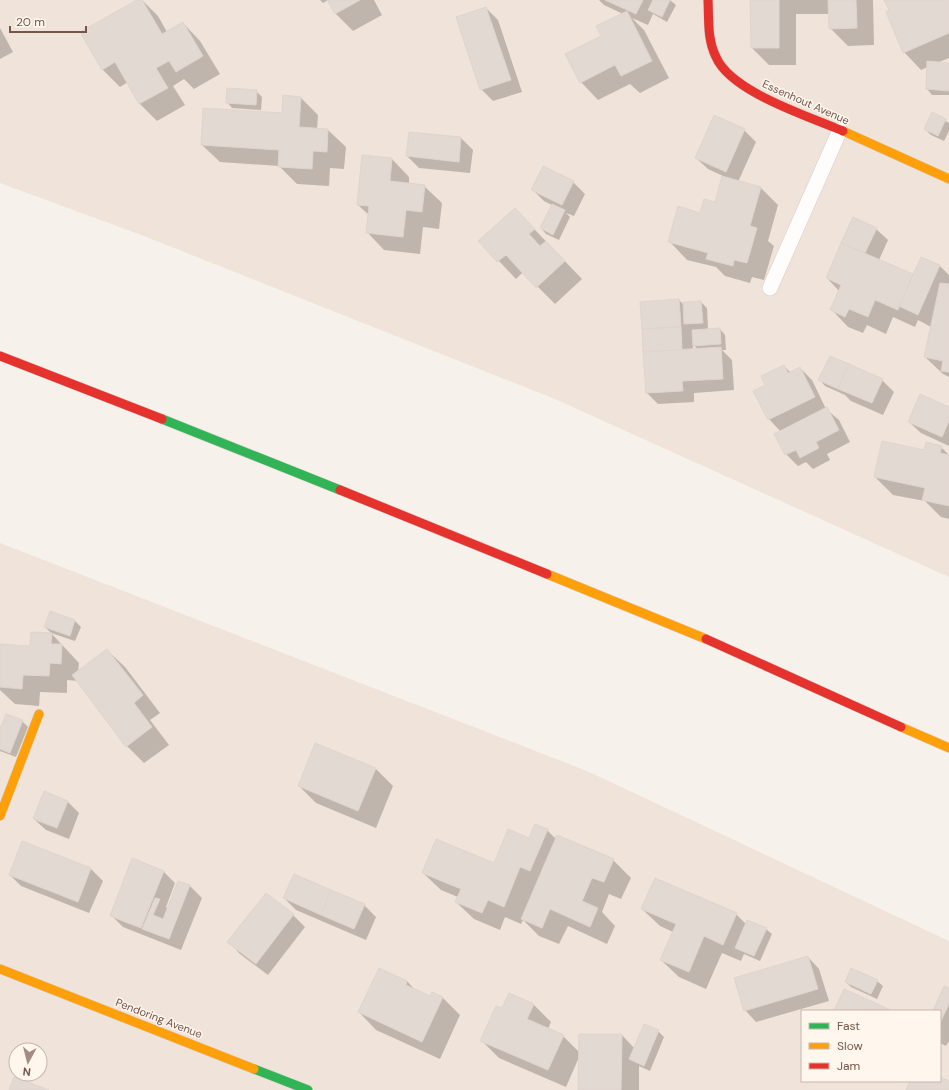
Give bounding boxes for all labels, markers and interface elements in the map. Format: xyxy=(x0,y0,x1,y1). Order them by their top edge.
scale bar xyxy=(10,8,86,34)
text: 20 m xyxy=(16,14,45,30)
street label: Essenhout Avenue xyxy=(760,77,852,127)
street label: Pendoring Avenue xyxy=(114,995,204,1041)
legend xyxy=(801,1010,941,1082)
text: Fast xyxy=(837,1018,860,1034)
text: Slow xyxy=(837,1038,863,1054)
north arrow xyxy=(8,1042,48,1082)
text: Jam xyxy=(837,1058,860,1074)
text: N xyxy=(22,1064,32,1079)

